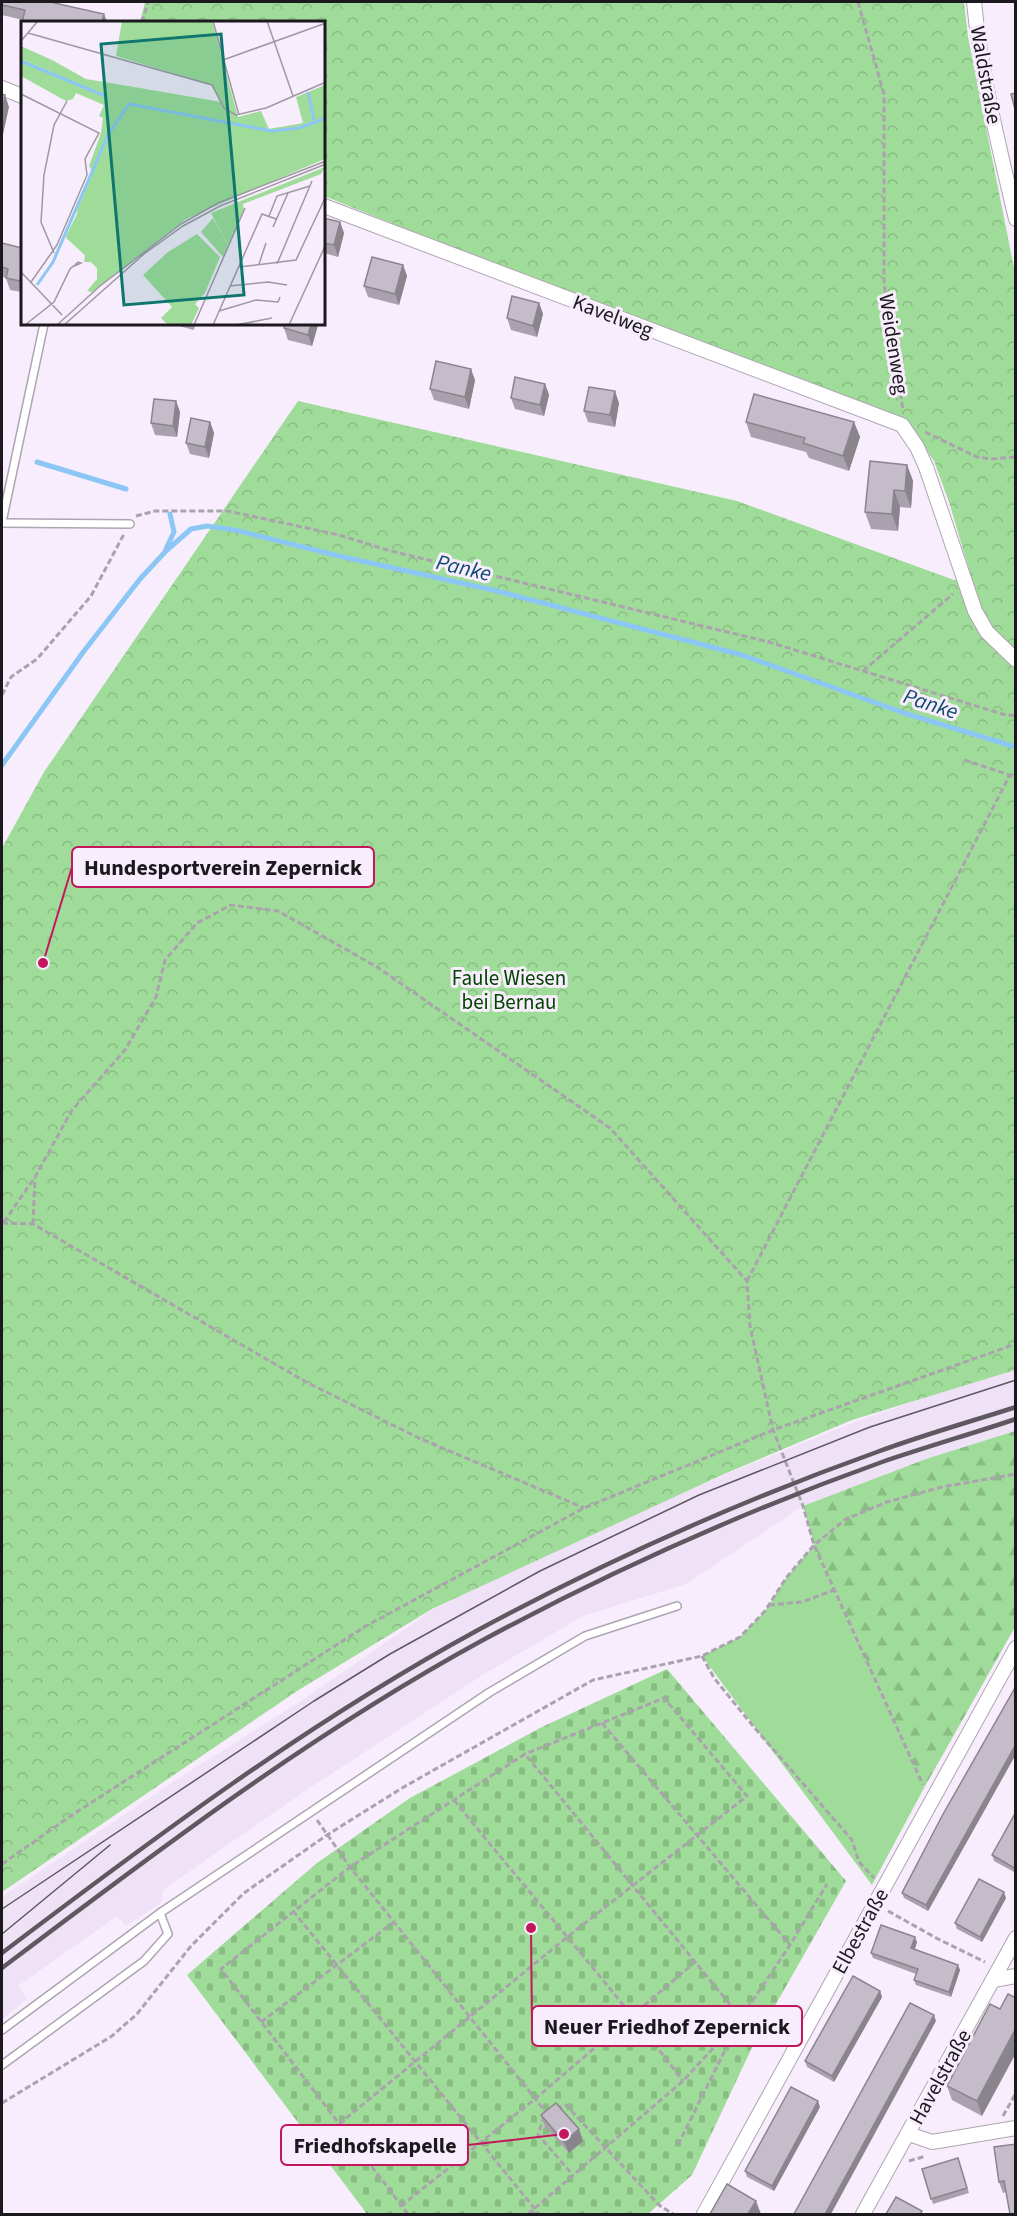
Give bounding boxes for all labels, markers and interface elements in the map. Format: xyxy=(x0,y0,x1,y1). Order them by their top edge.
inset map xyxy=(21,21,326,326)
street label: Waldstraße xyxy=(963,24,1009,126)
street label: Kavelweg xyxy=(568,287,658,345)
street label: Weidenweg xyxy=(871,292,917,397)
water label: Panke xyxy=(433,546,495,590)
water label: Panke xyxy=(899,680,962,728)
callout: Hundesportverein Zepernick xyxy=(72,847,374,887)
text: Hundesportverein Zepernick xyxy=(84,852,362,884)
park label: Faule Wiesen bei Bernau xyxy=(452,963,566,1017)
street label: Elbestraße xyxy=(824,1883,896,1979)
callout: Neuer Friedhof Zepernick xyxy=(532,2006,802,2046)
text: Neuer Friedhof Zepernick xyxy=(544,2011,790,2043)
street label: Havelstraße xyxy=(901,2024,979,2130)
callout: Friedhofskapelle xyxy=(281,2125,468,2165)
text: Friedhofskapelle xyxy=(293,2130,457,2162)

